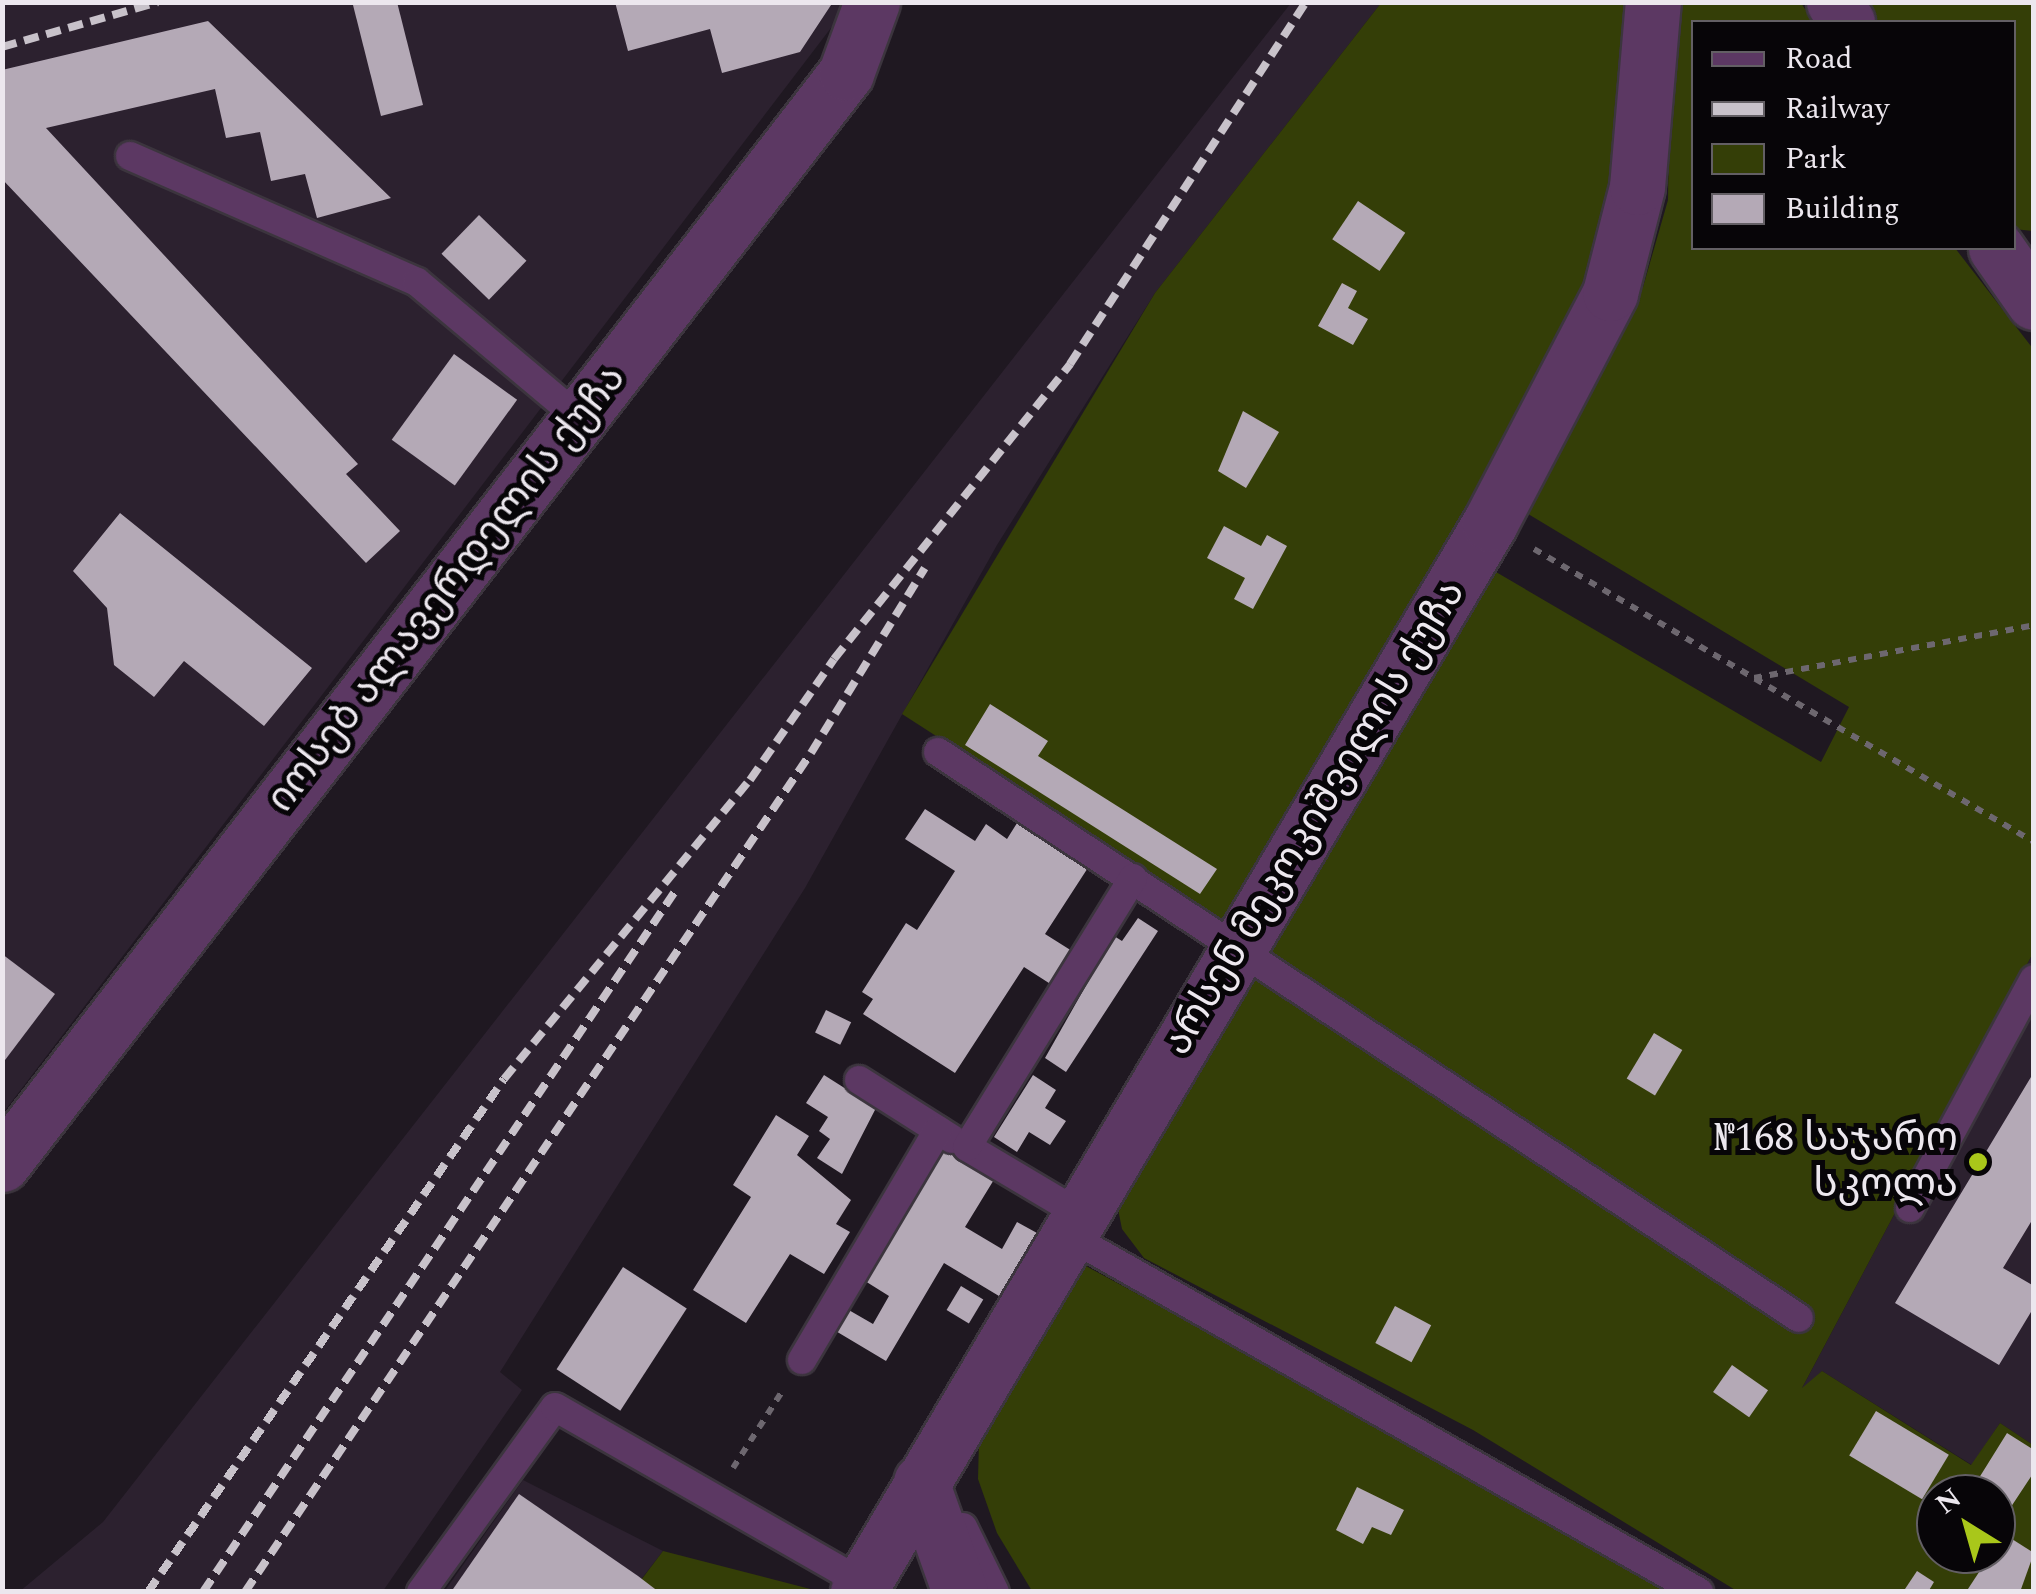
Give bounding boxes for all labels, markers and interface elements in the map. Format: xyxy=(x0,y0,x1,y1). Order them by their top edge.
legend xyxy=(1691,20,2016,250)
text: Road xyxy=(1785,36,1853,82)
text: Railway xyxy=(1785,86,1890,132)
text: Park xyxy=(1785,136,1847,182)
text: Building xyxy=(1785,186,1900,232)
street label: იოსებ ალავერდელის ქუჩა xyxy=(257,356,637,822)
street label: არსენ მეკოკიშვილის ქუჩა xyxy=(1154,572,1476,1064)
place label: №168 საჯარო სკოლა xyxy=(1714,1115,1958,1209)
marker: №168 საჯარო სკოლა xyxy=(1967,1151,1989,1173)
north arrow xyxy=(1916,1474,2016,1574)
text: N xyxy=(1927,1477,1971,1525)

